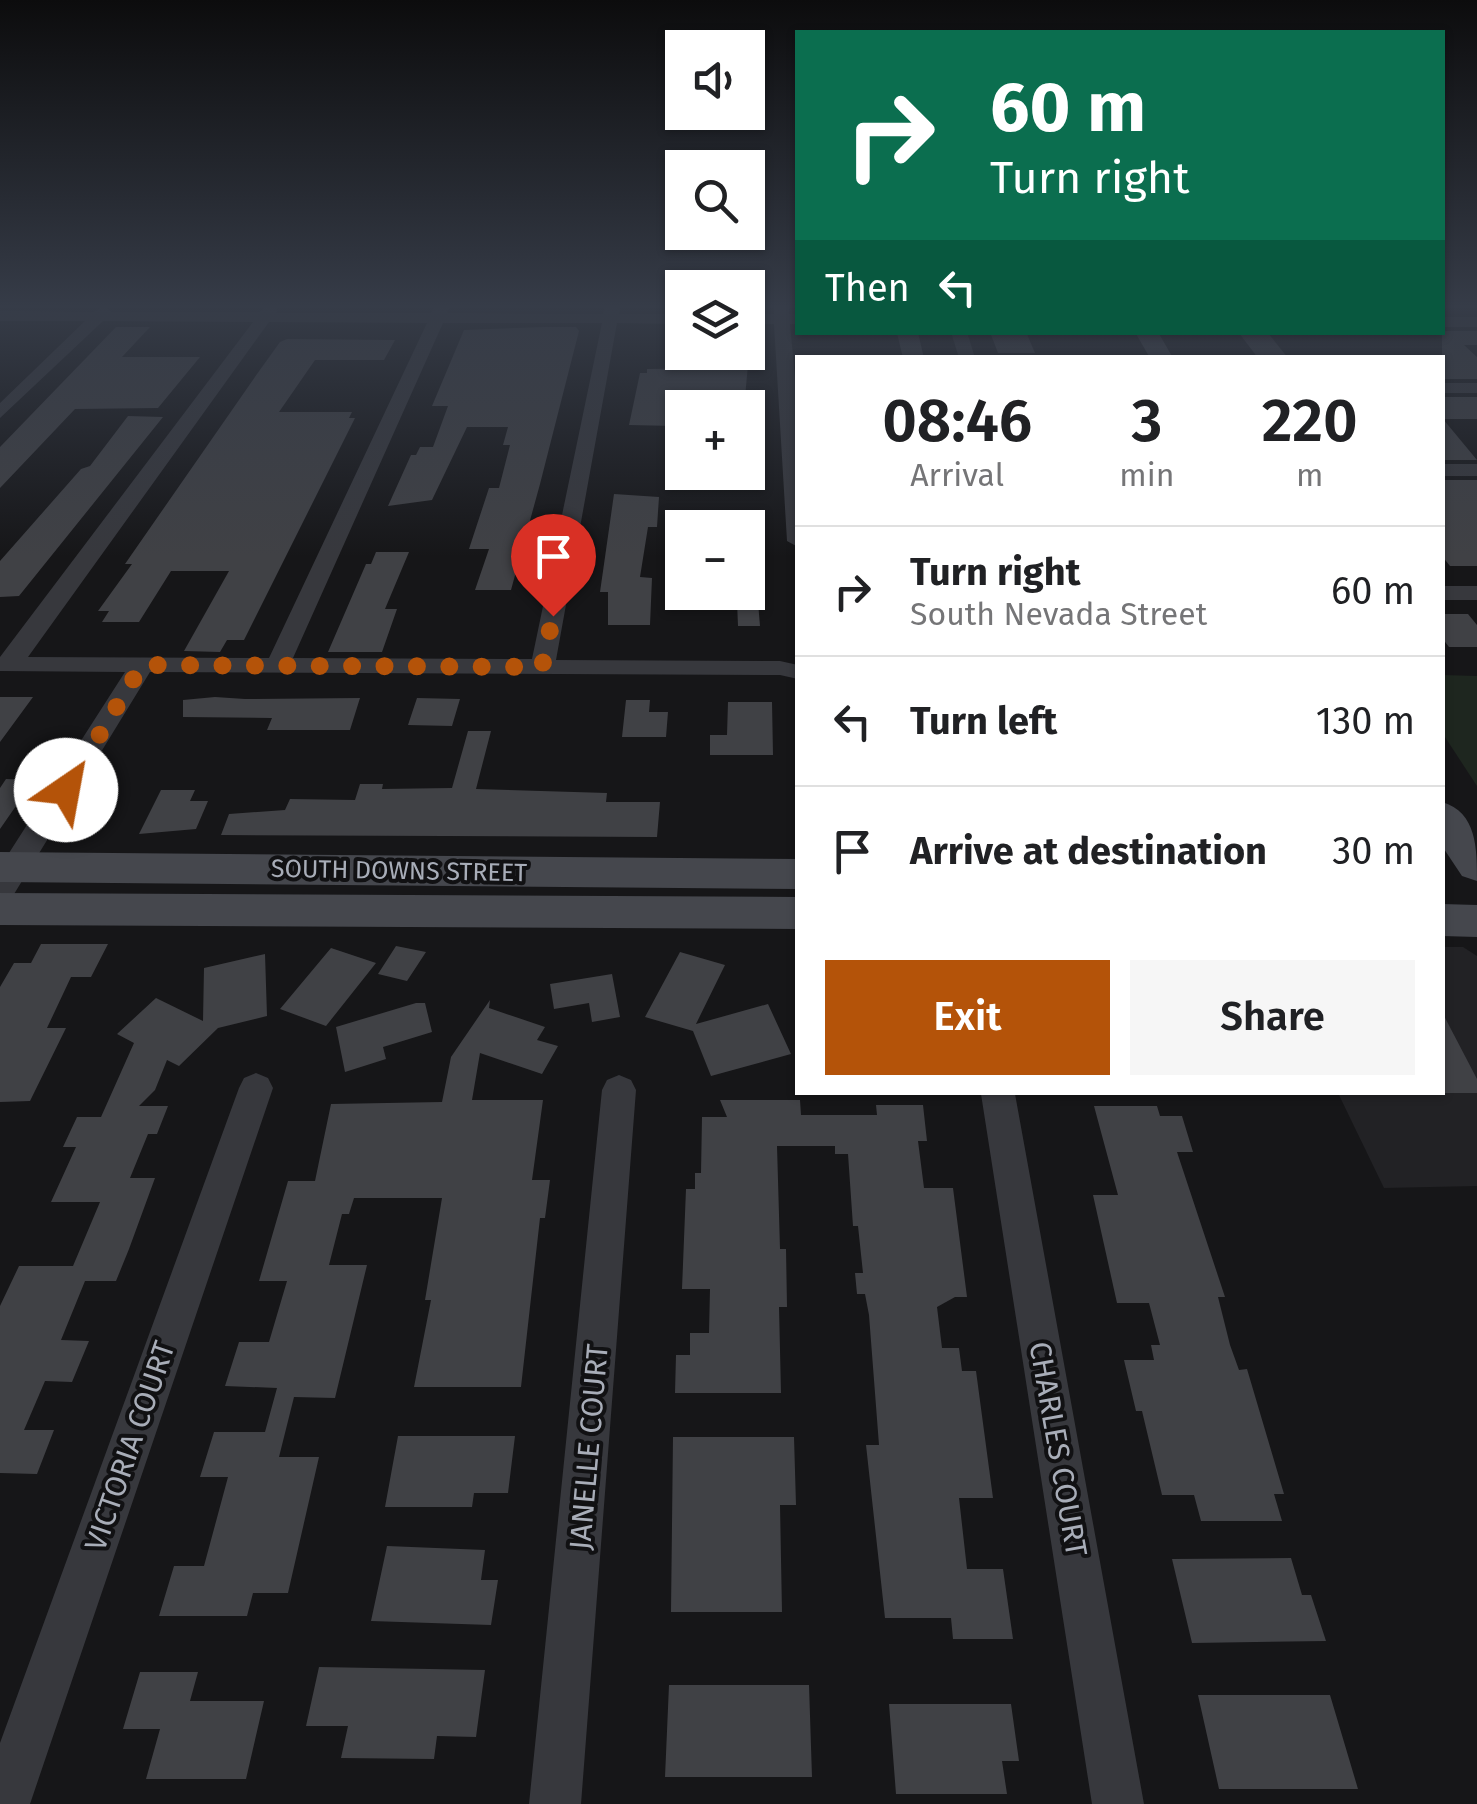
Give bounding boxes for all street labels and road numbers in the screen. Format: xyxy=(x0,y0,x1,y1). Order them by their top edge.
street label: SOUTH DOWNS STREET xyxy=(271,854,527,888)
street label: VICTORIA COURT xyxy=(77,1336,183,1556)
street label: CHARLES COURT xyxy=(1021,1339,1095,1560)
street label: JANELLE COURT xyxy=(562,1342,616,1551)

